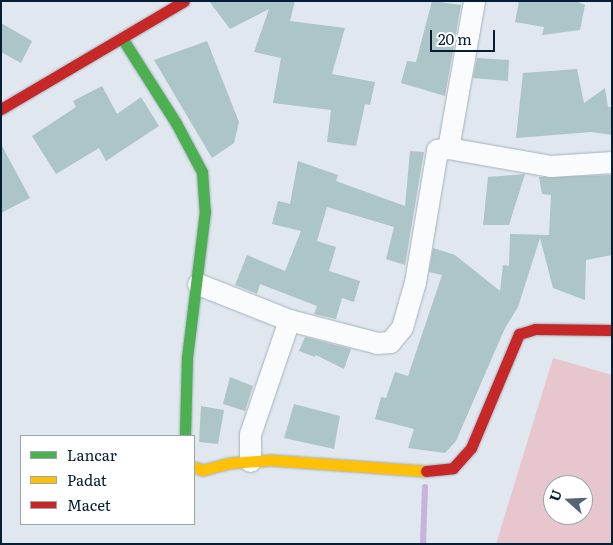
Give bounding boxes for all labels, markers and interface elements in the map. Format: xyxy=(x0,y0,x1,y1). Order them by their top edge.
scale bar xyxy=(433,20,498,52)
text: 20 m xyxy=(438,27,472,50)
legend xyxy=(20,435,195,525)
text: Lancar xyxy=(67,443,117,466)
text: Padat xyxy=(67,468,107,491)
north arrow xyxy=(543,475,593,525)
text: U xyxy=(544,487,566,504)
text: Macet xyxy=(67,493,111,516)

